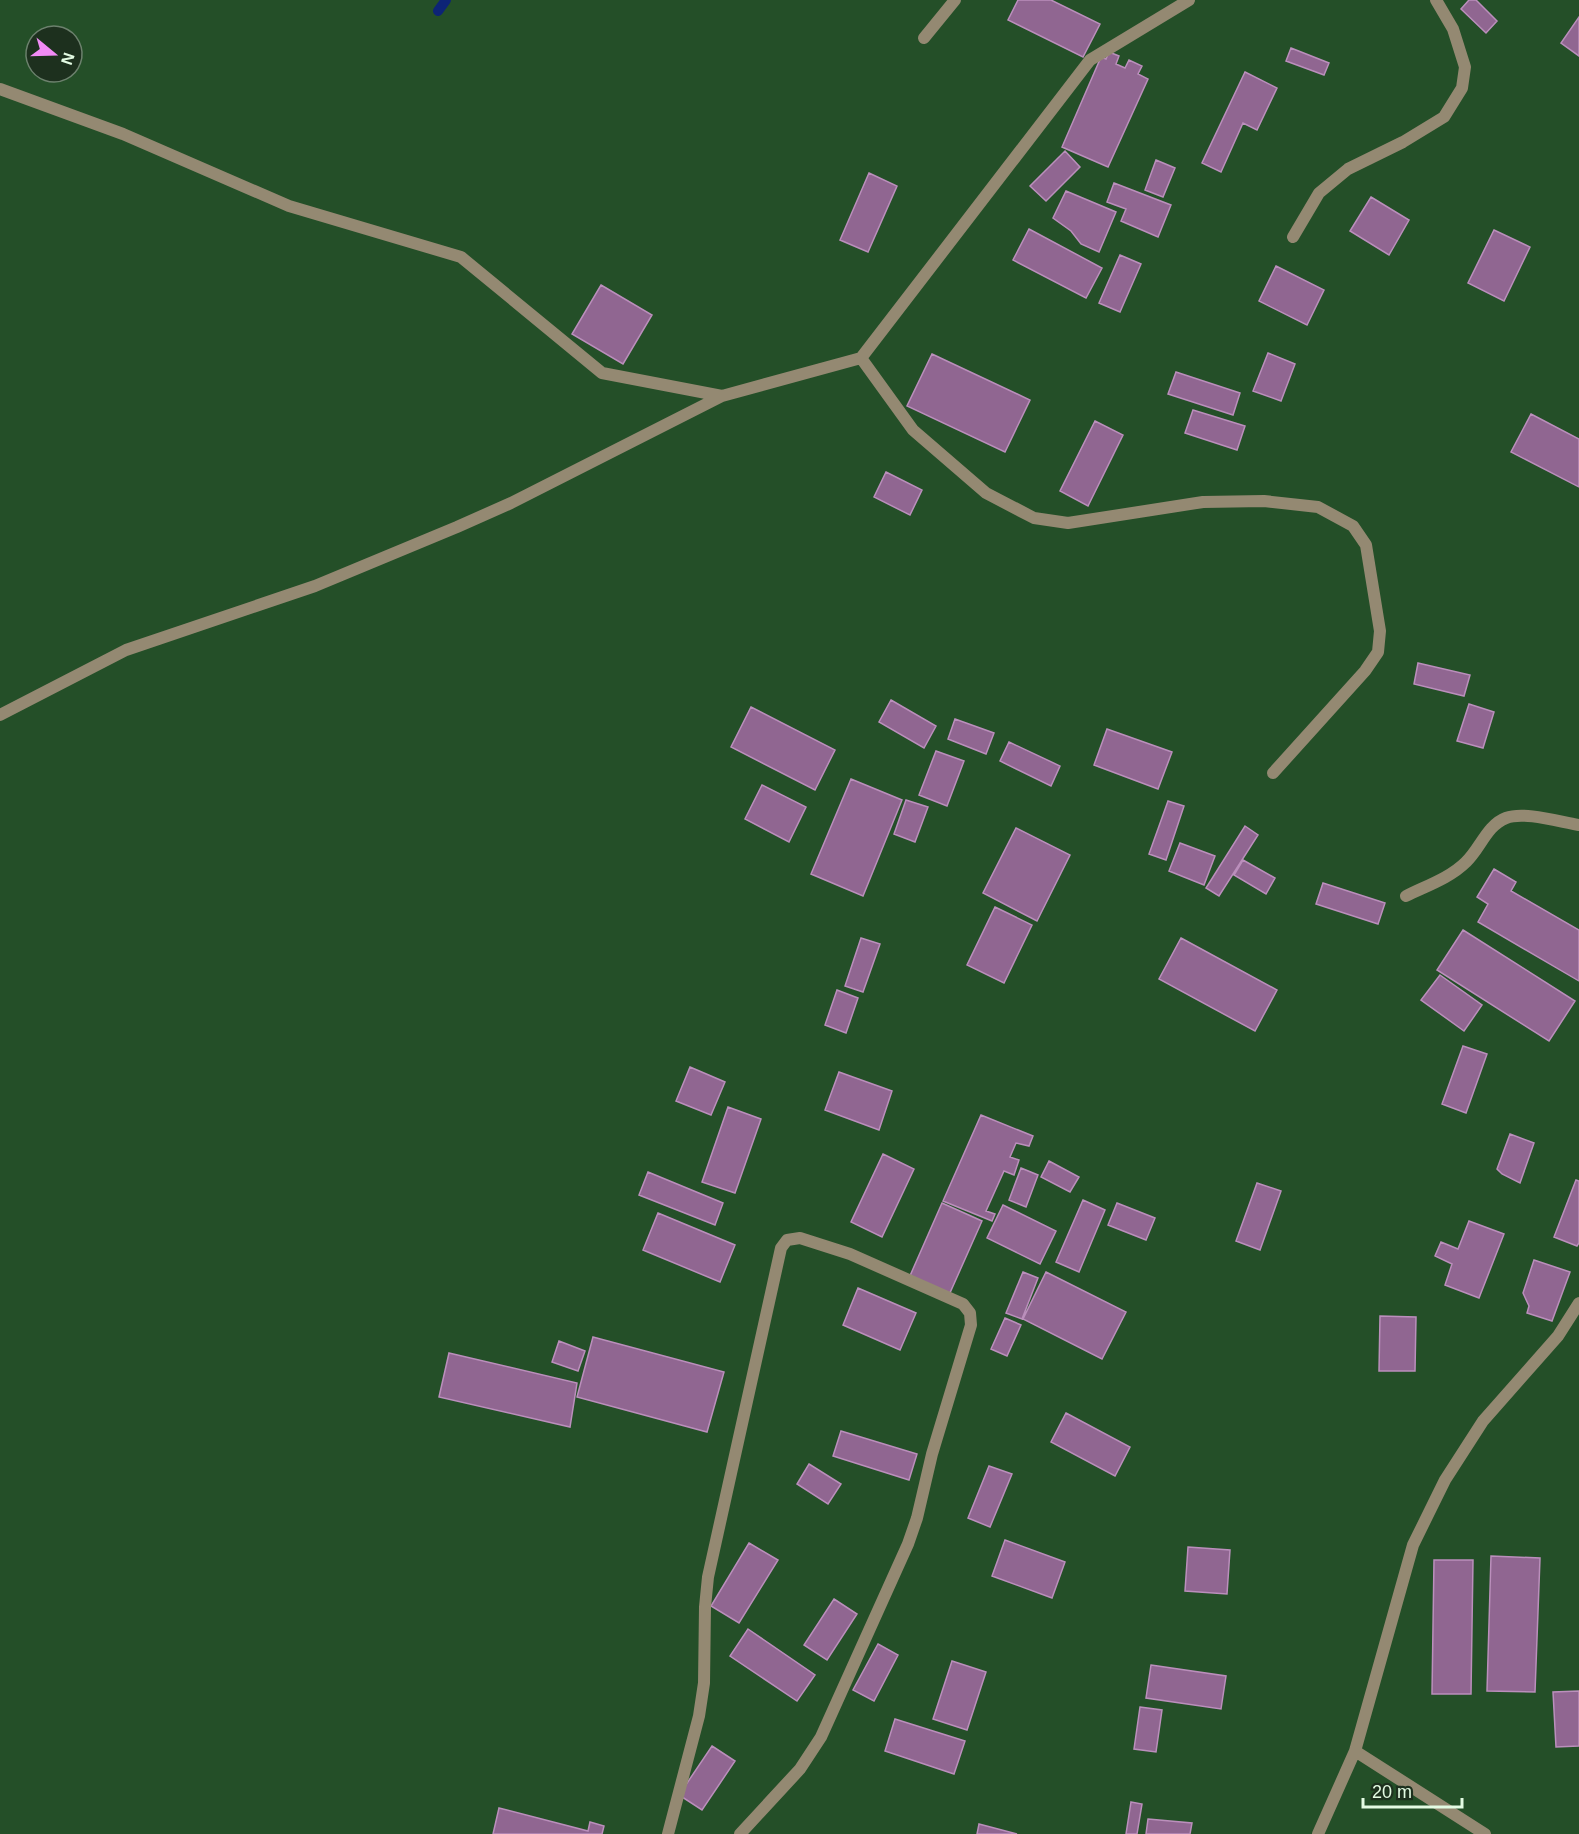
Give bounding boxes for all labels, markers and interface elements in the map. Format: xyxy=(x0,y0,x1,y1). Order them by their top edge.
north arrow xyxy=(24,24,84,84)
text: N xyxy=(58,50,78,67)
scale bar xyxy=(1363,1771,1462,1809)
text: 20 m xyxy=(1372,1782,1412,1802)

